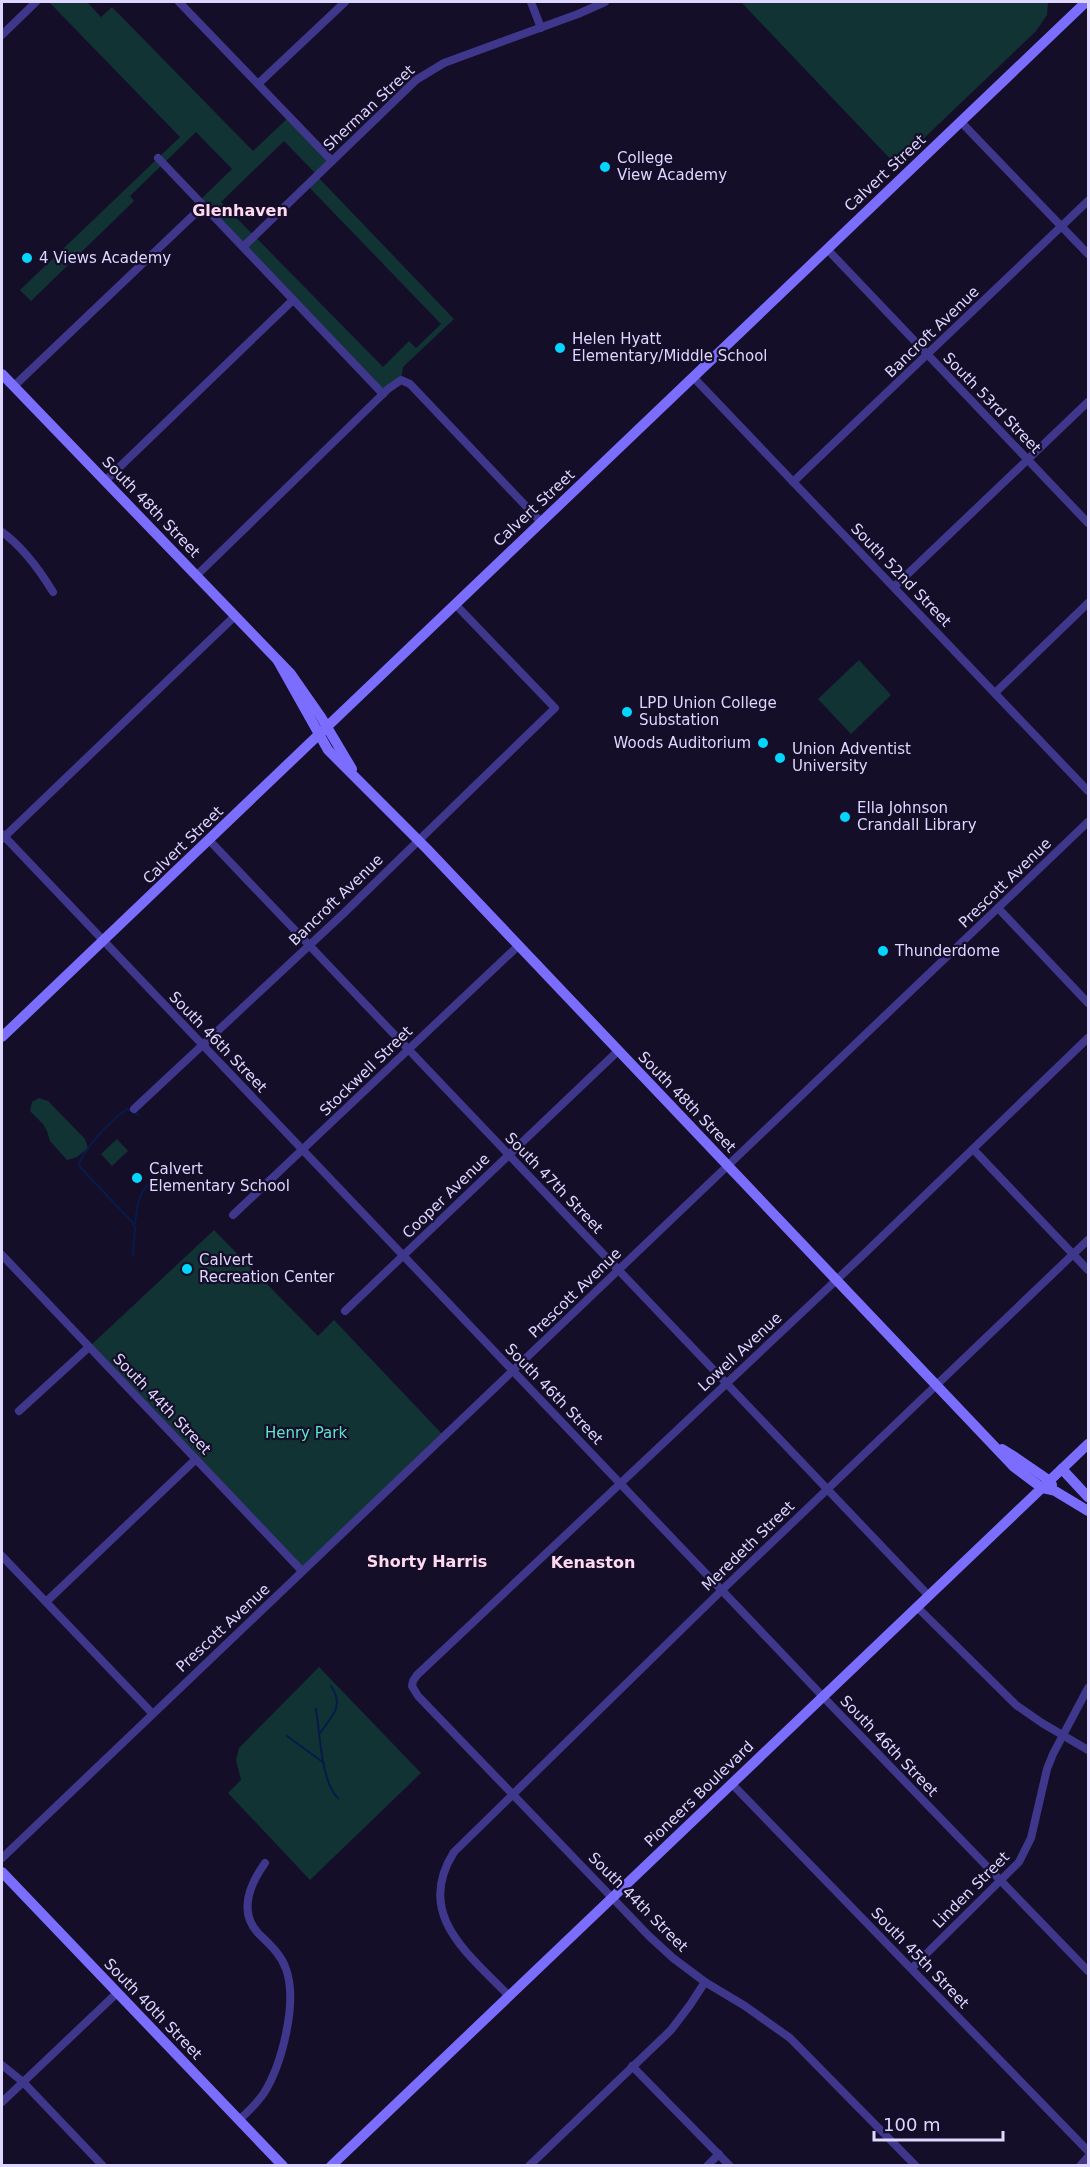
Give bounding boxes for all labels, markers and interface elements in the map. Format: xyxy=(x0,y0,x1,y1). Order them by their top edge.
street label: Sherman Street xyxy=(320,61,418,155)
street label: Calvert Street xyxy=(841,131,929,215)
place label: College View Academy xyxy=(617,149,727,184)
marker: College View Academy xyxy=(598,160,612,174)
district label: Glenhaven xyxy=(192,201,288,220)
place label: 4 Views Academy xyxy=(39,249,171,267)
marker: 4 Views Academy xyxy=(20,251,34,265)
street label: Bancroft Avenue xyxy=(881,283,983,381)
place label: Helen Hyatt Elementary/Middle School xyxy=(572,330,768,365)
marker: Helen Hyatt Elementary/Middle School xyxy=(553,341,567,355)
street label: South 53rd Street xyxy=(939,349,1045,457)
street label: South 48th Street xyxy=(98,453,204,561)
street label: Calvert Street xyxy=(490,466,578,550)
street label: South 52nd Street xyxy=(847,520,955,631)
place label: LPD Union College Substation xyxy=(639,694,777,729)
marker: LPD Union College Substation xyxy=(620,705,634,719)
place label: Woods Auditorium xyxy=(614,734,751,752)
marker: Woods Auditorium xyxy=(756,736,770,750)
place label: Union Adventist University xyxy=(792,740,911,775)
marker: Union Adventist University xyxy=(773,751,787,765)
place label: Ella Johnson Crandall Library xyxy=(857,799,977,834)
street label: Calvert Street xyxy=(139,802,227,888)
marker: Ella Johnson Crandall Library xyxy=(838,810,852,824)
street label: Prescott Avenue xyxy=(955,834,1055,932)
street label: Bancroft Avenue xyxy=(285,851,387,949)
place label: Thunderdome xyxy=(894,942,1000,960)
marker: Thunderdome xyxy=(876,944,890,958)
street label: South 46th Street xyxy=(165,988,271,1096)
street label: Stockwell Street xyxy=(316,1022,416,1120)
street label: South 48th Street xyxy=(634,1048,740,1156)
street label: South 47th Street xyxy=(501,1129,607,1237)
street label: Cooper Avenue xyxy=(399,1150,493,1242)
place label: Calvert Elementary School xyxy=(149,1160,290,1195)
marker: Calvert Elementary School xyxy=(130,1171,144,1185)
street label: Prescott Avenue xyxy=(525,1244,625,1342)
place label: Calvert Recreation Center xyxy=(199,1251,335,1286)
marker: Calvert Recreation Center xyxy=(180,1262,194,1276)
street label: Lowell Avenue xyxy=(695,1309,785,1395)
street label: South 46th Street xyxy=(501,1340,607,1448)
street label: South 44th Street xyxy=(109,1350,215,1458)
park label: Henry Park xyxy=(265,1424,347,1442)
street label: Meredeth Street xyxy=(698,1497,798,1595)
district label: Shorty Harris xyxy=(367,1552,487,1571)
district label: Kenaston xyxy=(551,1553,635,1572)
street label: Prescott Avenue xyxy=(172,1580,274,1676)
street label: South 46th Street xyxy=(836,1692,942,1800)
street label: Pioneers Boulevard xyxy=(641,1737,757,1851)
street label: Linden Street xyxy=(929,1848,1013,1932)
street label: South 44th Street xyxy=(585,1849,692,1956)
street label: South 45th Street xyxy=(867,1904,973,2012)
street label: South 40th Street xyxy=(100,1955,206,2063)
scale bar xyxy=(874,2104,1003,2142)
text: 100 m xyxy=(883,2114,941,2135)

